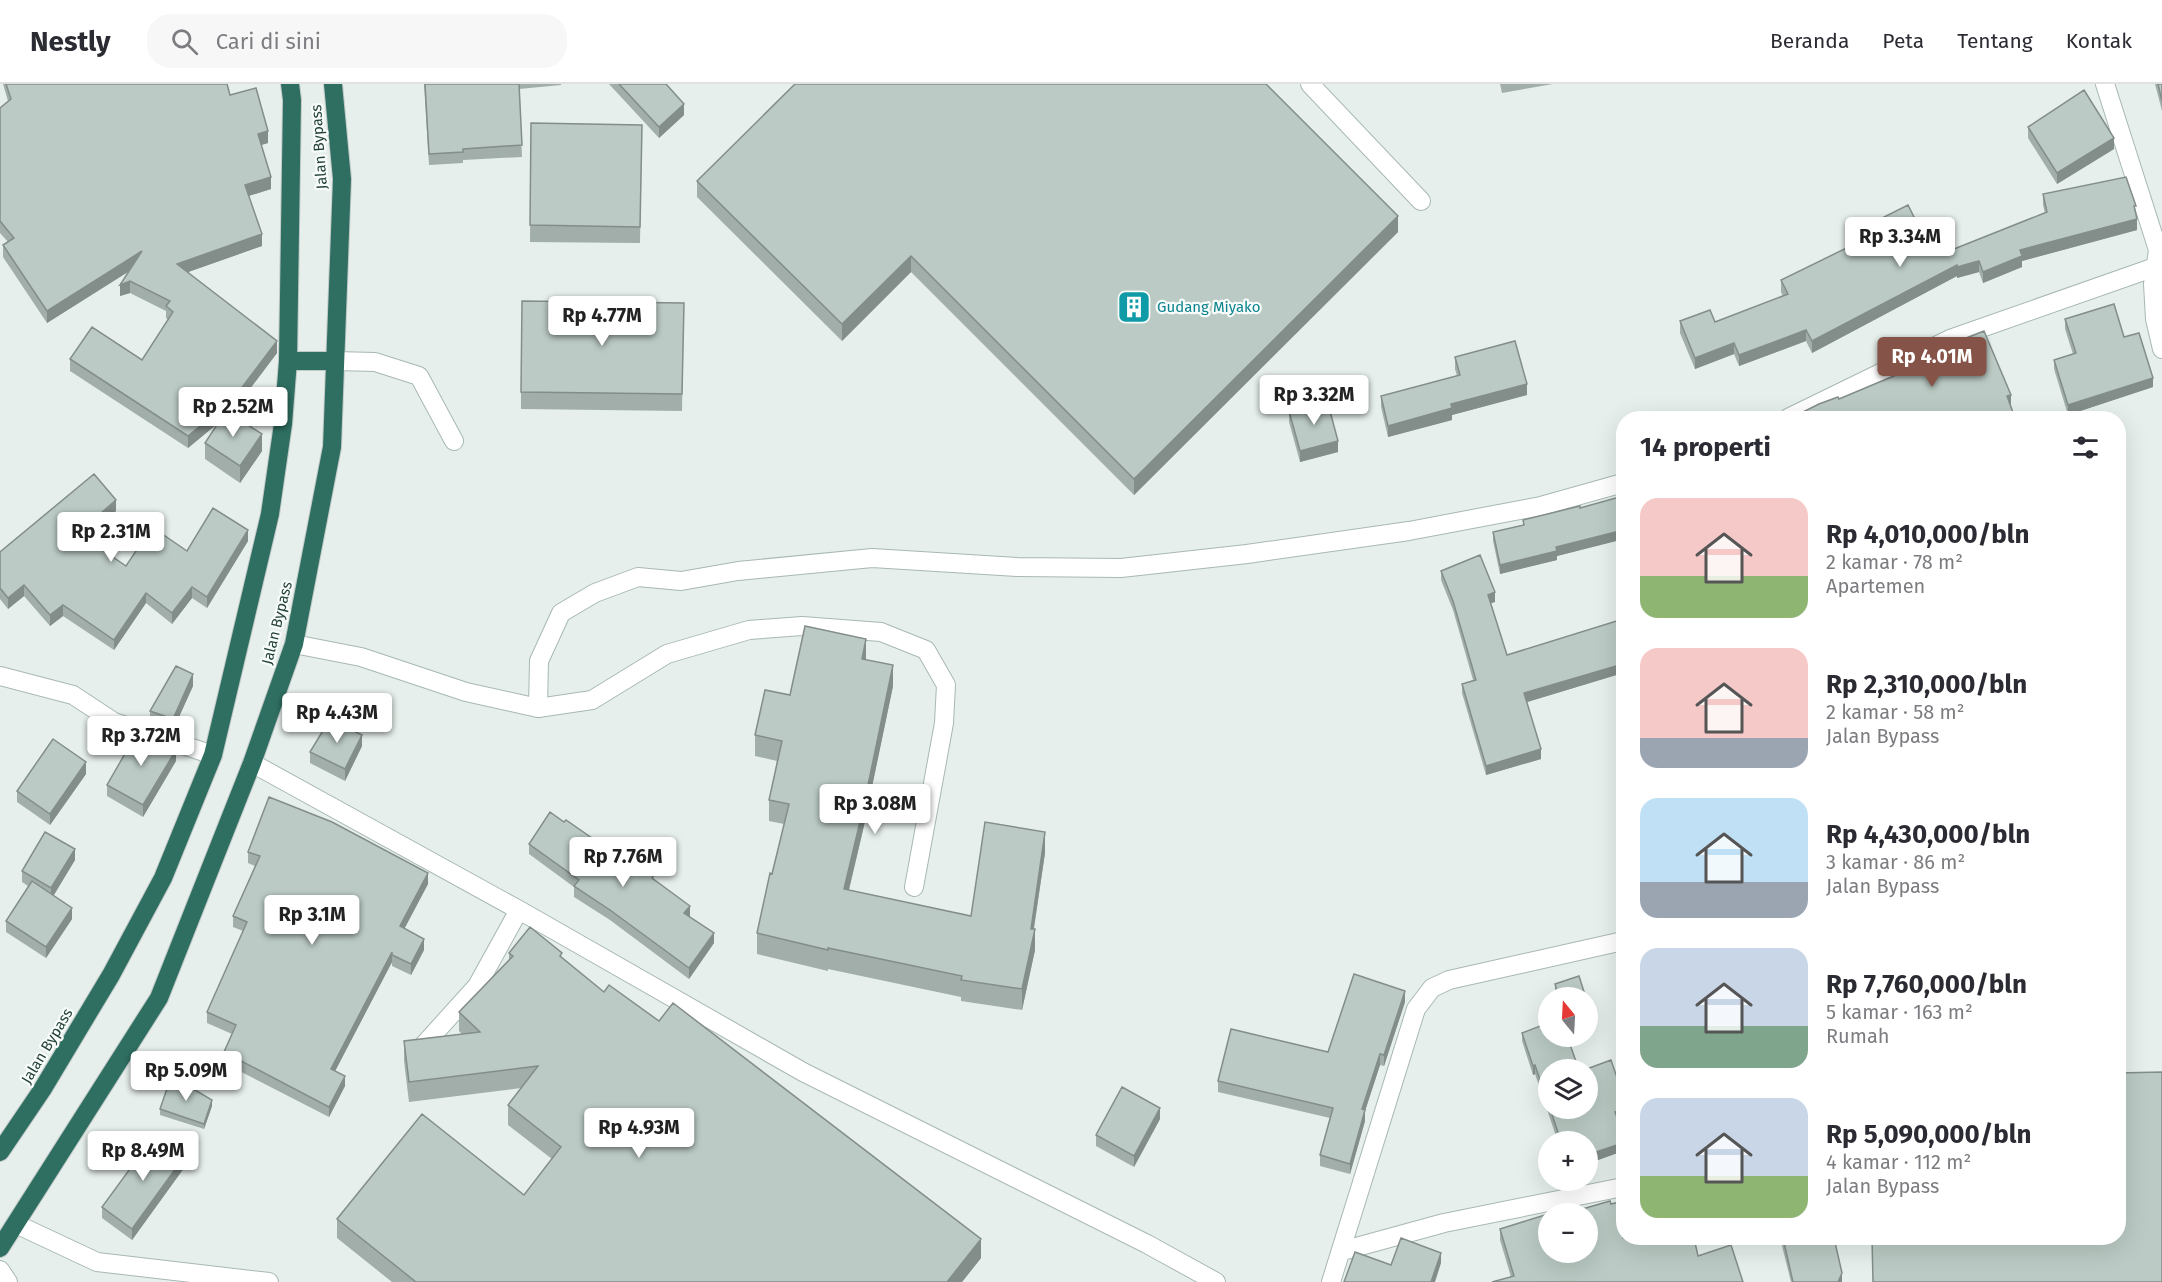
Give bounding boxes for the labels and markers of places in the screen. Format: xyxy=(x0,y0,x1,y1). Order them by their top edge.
pin: Rp 3.34M xyxy=(1838,217,1962,268)
building icon: Gudang Miyako xyxy=(1116,289,1152,325)
pin: Rp 4.77M xyxy=(540,296,664,347)
place label: Gudang Miyako xyxy=(1157,298,1260,316)
pin: Rp 4.01M xyxy=(1870,337,1994,388)
pin: Rp 3.32M xyxy=(1252,375,1376,426)
pin: Rp 2.52M xyxy=(171,387,295,438)
pin: Rp 2.31M xyxy=(49,512,173,563)
pin: Rp 4.43M xyxy=(275,693,399,744)
pin: Rp 3.72M xyxy=(79,716,203,767)
pin: Rp 3.08M xyxy=(813,784,937,835)
pin: Rp 7.76M xyxy=(561,837,685,888)
pin: Rp 3.1M xyxy=(257,895,367,946)
pin: Rp 5.09M xyxy=(124,1051,248,1102)
pin: Rp 4.93M xyxy=(577,1108,701,1159)
pin: Rp 8.49M xyxy=(81,1131,205,1182)

